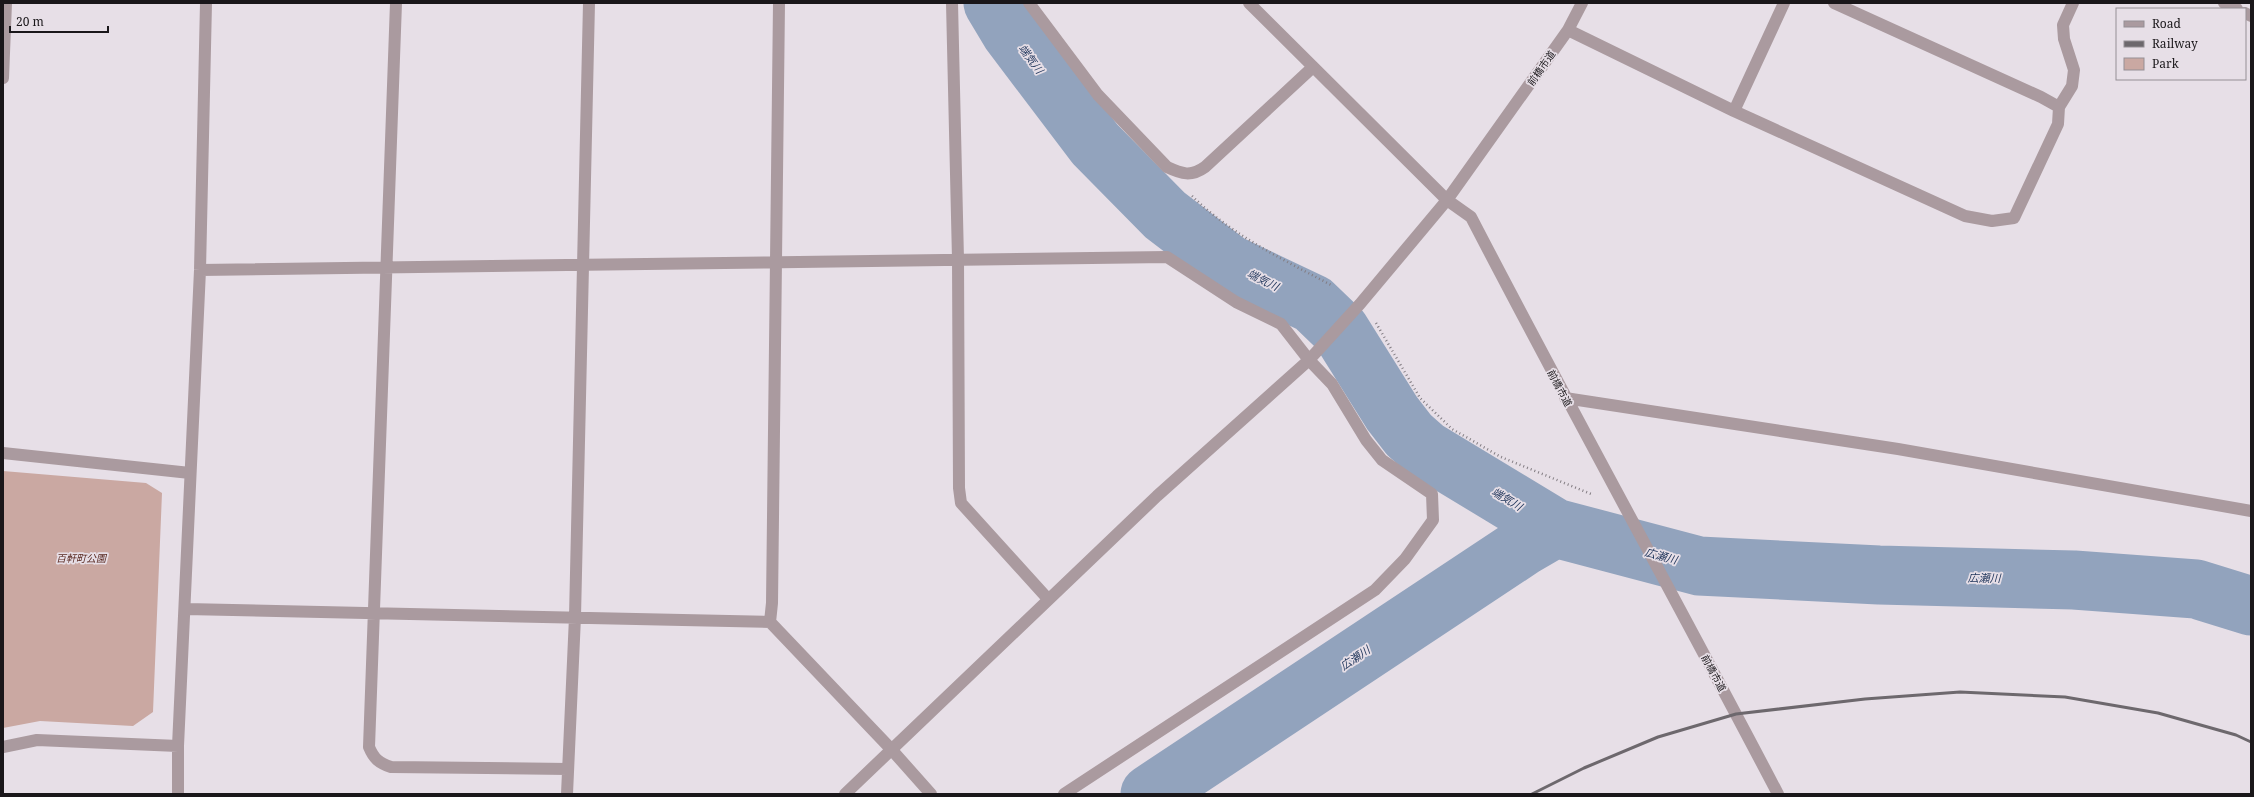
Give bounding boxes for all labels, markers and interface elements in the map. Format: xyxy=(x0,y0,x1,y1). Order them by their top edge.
scale bar xyxy=(10,8,108,34)
legend xyxy=(2116,8,2246,80)
text: 20 m xyxy=(16,13,44,30)
text: Road xyxy=(2152,15,2182,32)
text: Railway xyxy=(2152,35,2198,52)
water label: 端気川 xyxy=(1015,41,1048,77)
street label: 前橋市道 xyxy=(1524,48,1558,88)
text: Park xyxy=(2152,55,2180,72)
water label: 端気川 xyxy=(1245,266,1282,294)
street label: 前橋市道 xyxy=(1544,367,1576,409)
water label: 端気川 xyxy=(1489,484,1526,514)
water label: 広瀬川 xyxy=(1643,544,1680,567)
park label: 百軒町公園 xyxy=(56,551,108,565)
water label: 広瀬川 xyxy=(1967,570,2002,585)
water label: 広瀬川 xyxy=(1337,642,1373,673)
street label: 前橋市道 xyxy=(1698,652,1730,694)

